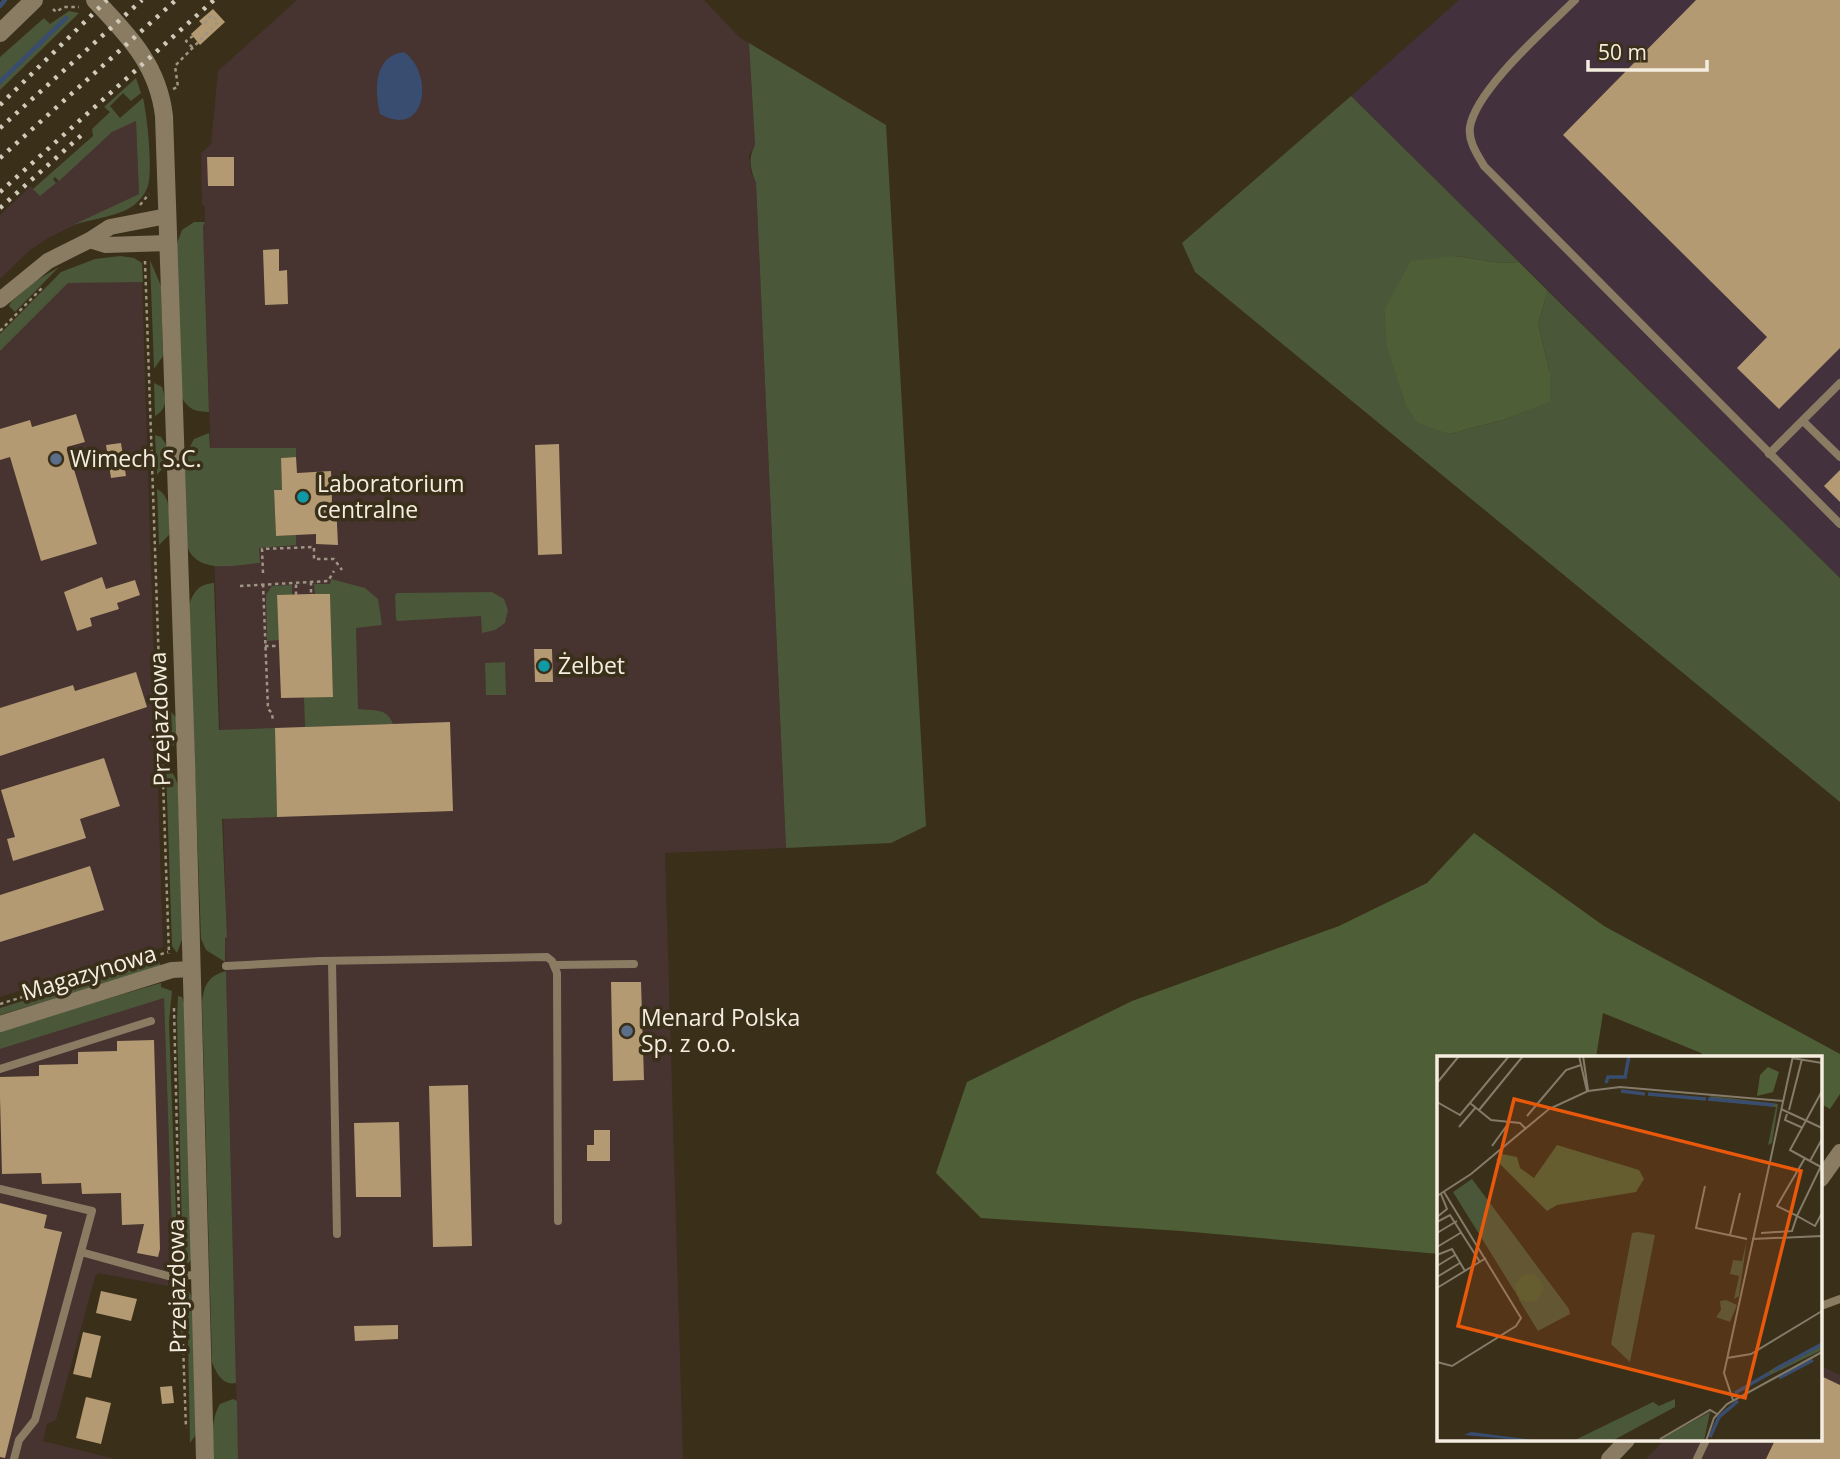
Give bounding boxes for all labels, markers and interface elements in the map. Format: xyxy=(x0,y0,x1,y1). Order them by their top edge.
scale bar xyxy=(1588,28,1707,72)
text: 50 m xyxy=(1598,38,1647,66)
place label: Wimech S.C. xyxy=(70,442,202,474)
marker: Wimech S.C. xyxy=(48,451,64,467)
place label: Laboratorium centralne xyxy=(317,467,465,525)
marker: Laboratorium centralne xyxy=(295,489,311,505)
place label: Żelbet xyxy=(558,649,625,681)
street label: Przejazdowa xyxy=(141,651,177,787)
marker: Żelbet xyxy=(536,658,552,674)
street label: Magazynowa xyxy=(17,936,160,1008)
place label: Menard Polska Sp. z o.o. xyxy=(641,1001,800,1059)
marker: Menard Polska Sp. z o.o. xyxy=(619,1023,635,1039)
inset map xyxy=(1437,1056,1822,1442)
street label: Przejazdowa xyxy=(159,1218,193,1354)

